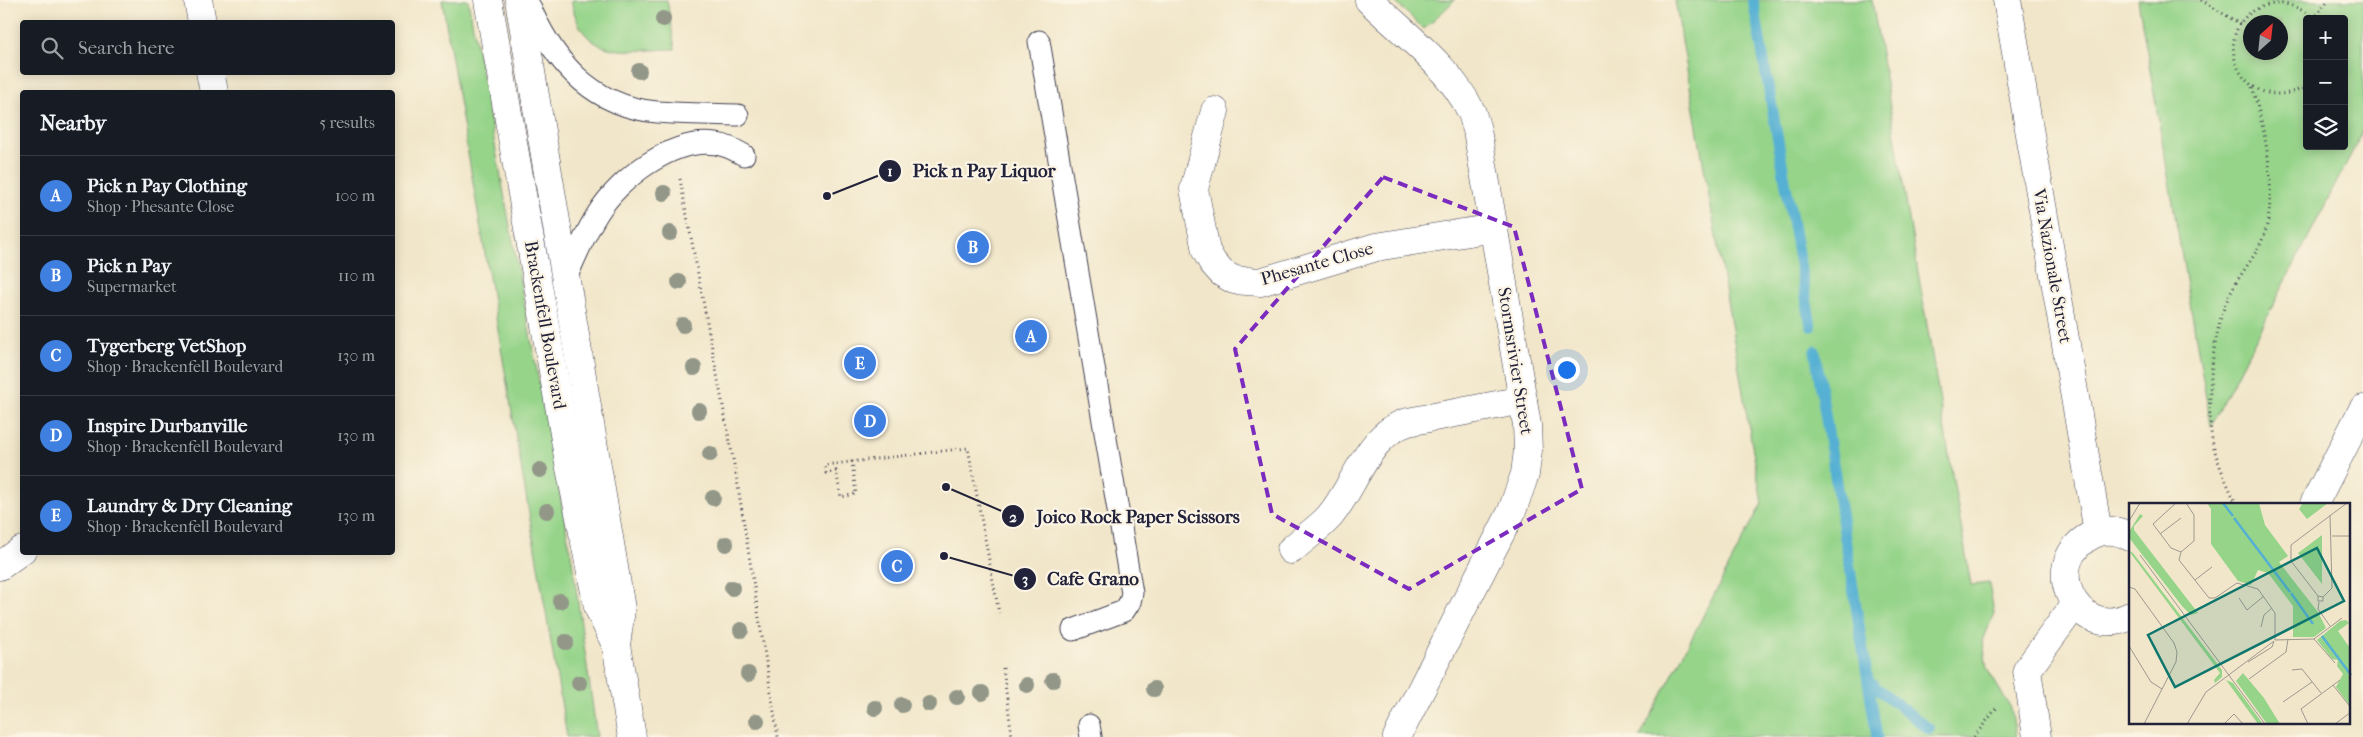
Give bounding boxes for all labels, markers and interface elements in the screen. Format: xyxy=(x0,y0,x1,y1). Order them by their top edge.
north arrow xyxy=(2243,15,2288,60)
map controls xyxy=(2303,15,2348,150)
button: + xyxy=(2303,15,2348,60)
search box xyxy=(20,20,395,75)
icon: search xyxy=(38,34,66,62)
text: Search here xyxy=(78,37,174,59)
button: − xyxy=(2303,60,2348,105)
button: layers xyxy=(2303,105,2348,150)
text: Nearby xyxy=(40,111,106,135)
text: 5 results xyxy=(319,113,375,132)
callout: Pick n Pay Liquor xyxy=(878,154,1066,188)
text: Pick n Pay Liquor xyxy=(912,160,1057,182)
text: 1 xyxy=(887,162,893,180)
text: Pick n Pay Clothing xyxy=(87,175,247,197)
text: A xyxy=(51,186,61,205)
text: 100 m xyxy=(335,186,375,205)
street label: Via Nazionale Street xyxy=(2028,186,2076,346)
text: Shop · Phesante Close xyxy=(87,197,234,216)
pin: B xyxy=(957,228,989,266)
street label: Phesante Close xyxy=(1258,238,1376,290)
street label: Brackenfell Boulevard xyxy=(520,239,570,411)
text: Pick n Pay xyxy=(87,255,171,277)
text: B xyxy=(51,266,61,285)
text: 110 m xyxy=(338,266,375,285)
text: Supermarket xyxy=(87,277,177,296)
street label: Stormsrivier Street xyxy=(1493,286,1537,437)
pin: A xyxy=(1015,317,1047,355)
text: Tygerberg VetShop xyxy=(87,335,246,357)
pin: E xyxy=(844,344,876,382)
text: C xyxy=(51,346,61,365)
text: 130 m xyxy=(337,346,375,365)
text: Shop · Brackenfell Boulevard xyxy=(87,357,283,376)
your location xyxy=(1554,357,1580,383)
pin: D xyxy=(854,402,886,440)
text: Inspire Durbanville xyxy=(87,415,247,437)
text: D xyxy=(50,426,62,445)
text: 130 m xyxy=(337,426,375,445)
text: Shop · Brackenfell Boulevard xyxy=(87,437,283,456)
text: Laundry & Dry Cleaning xyxy=(87,495,292,517)
callout: Joico Rock Paper Scissors xyxy=(1001,499,1249,533)
inset map xyxy=(2129,503,2350,724)
text: E xyxy=(51,506,61,525)
text: 130 m xyxy=(337,506,375,525)
text: Joico Rock Paper Scissors xyxy=(1034,506,1240,528)
text: 2 xyxy=(1009,508,1017,526)
text: Shop · Brackenfell Boulevard xyxy=(87,517,283,536)
pin: C xyxy=(881,547,913,585)
callout: Cafe Grano xyxy=(1012,562,1149,596)
text: Cafe Grano xyxy=(1047,568,1139,590)
text: 3 xyxy=(1022,570,1028,588)

